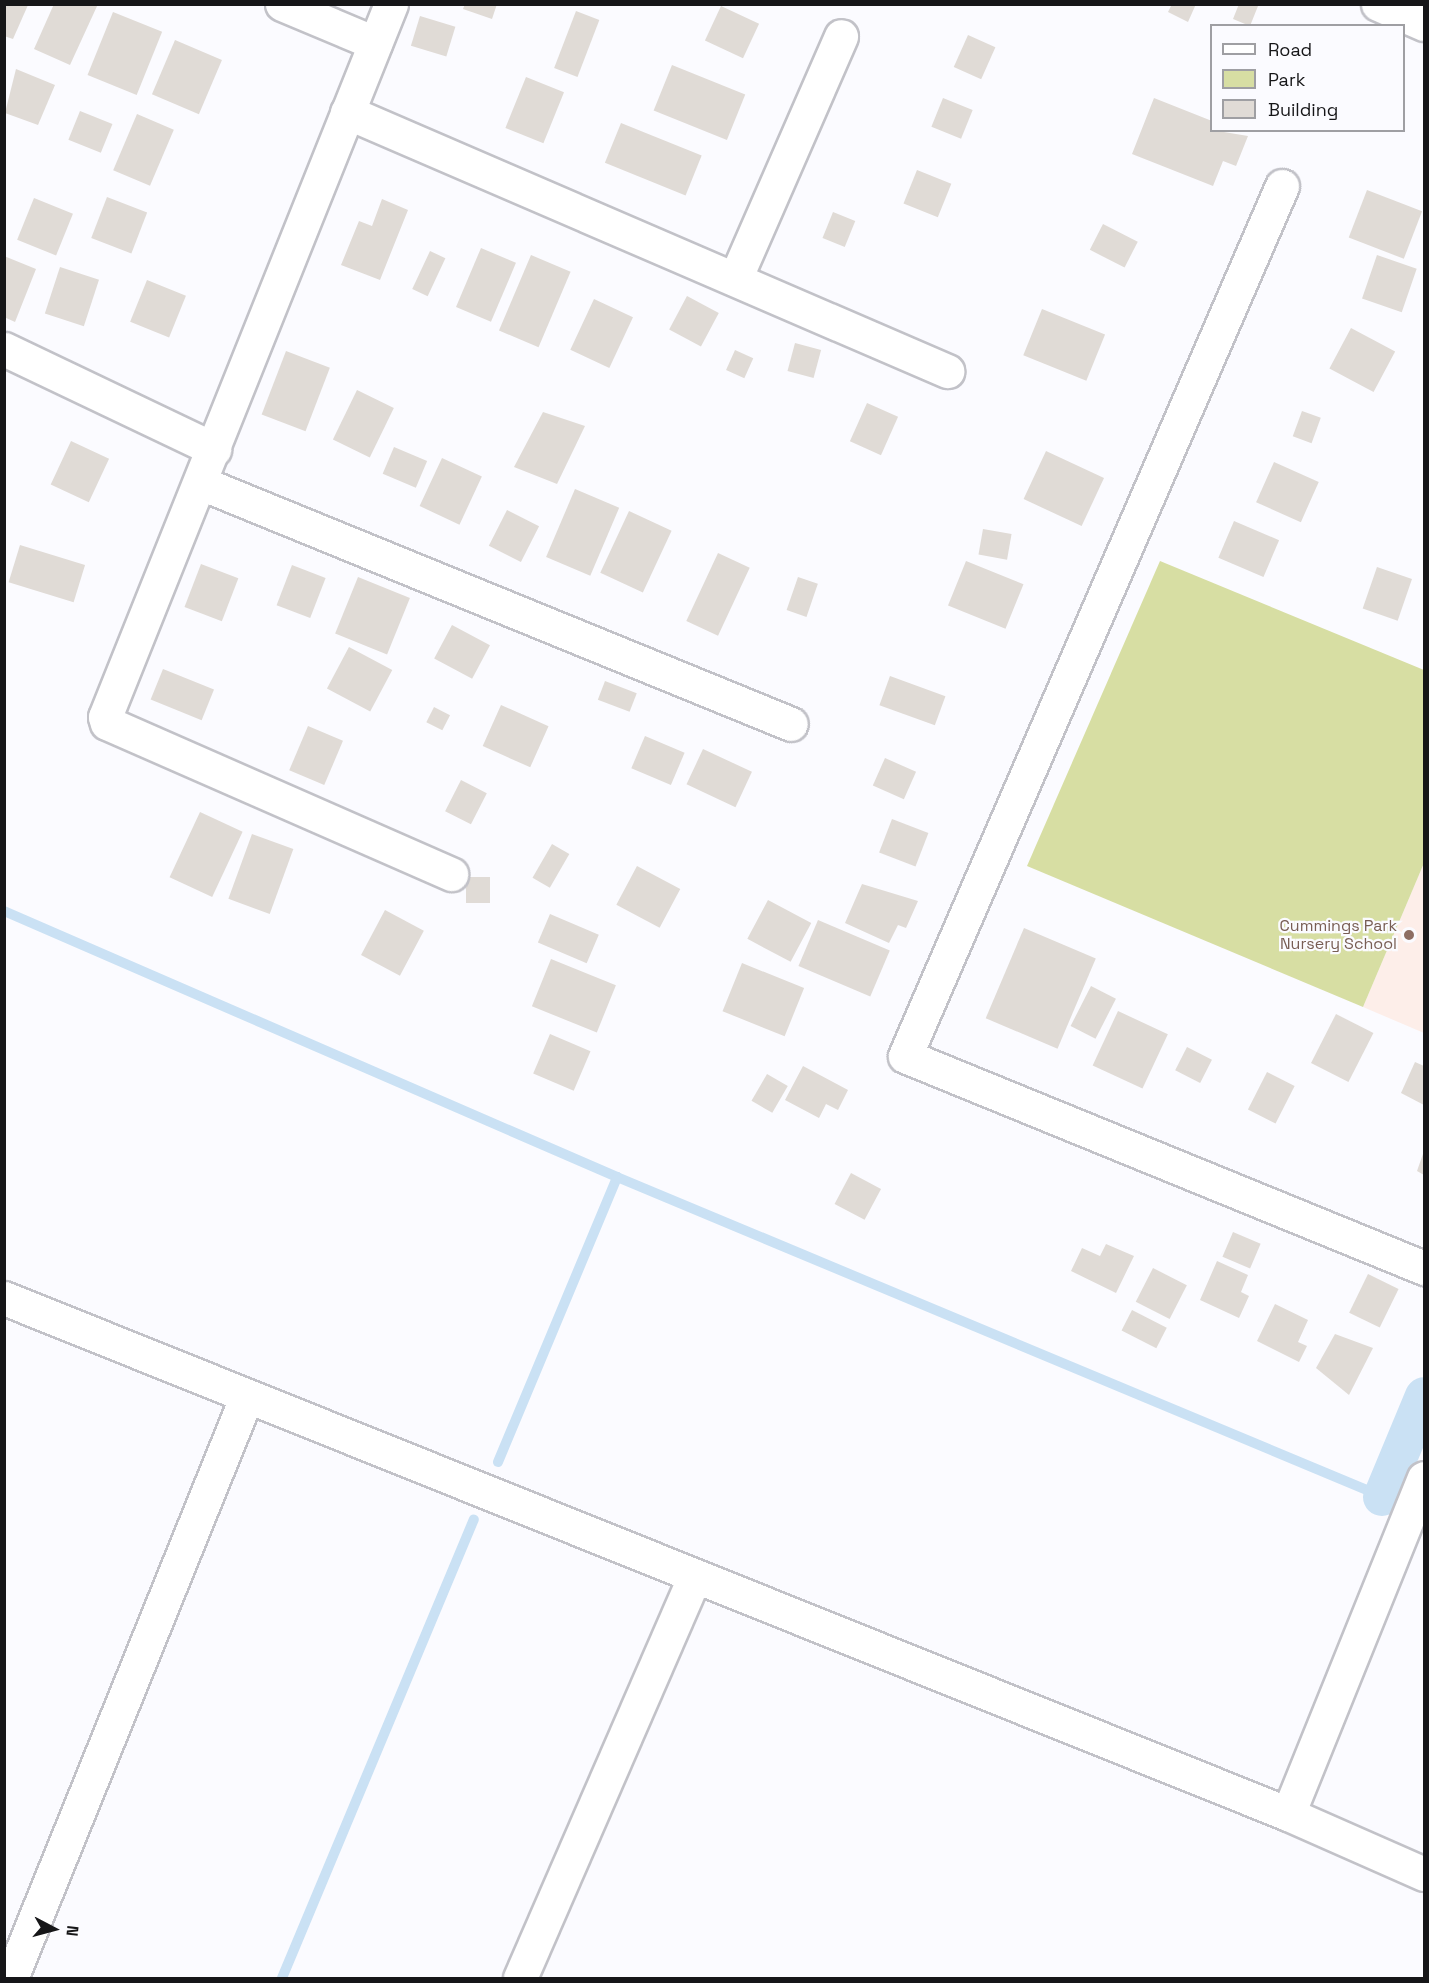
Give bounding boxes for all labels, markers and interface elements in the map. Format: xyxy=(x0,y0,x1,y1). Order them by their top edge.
legend xyxy=(1210,24,1405,132)
text: Road xyxy=(1268,38,1312,61)
text: Park xyxy=(1268,68,1305,91)
text: Building xyxy=(1268,98,1338,121)
place label: Cummings Park Nursery School xyxy=(1280,916,1397,954)
marker: Cummings Park Nursery School xyxy=(1402,928,1416,942)
north arrow xyxy=(24,1899,84,1959)
text: N xyxy=(61,1924,83,1937)

